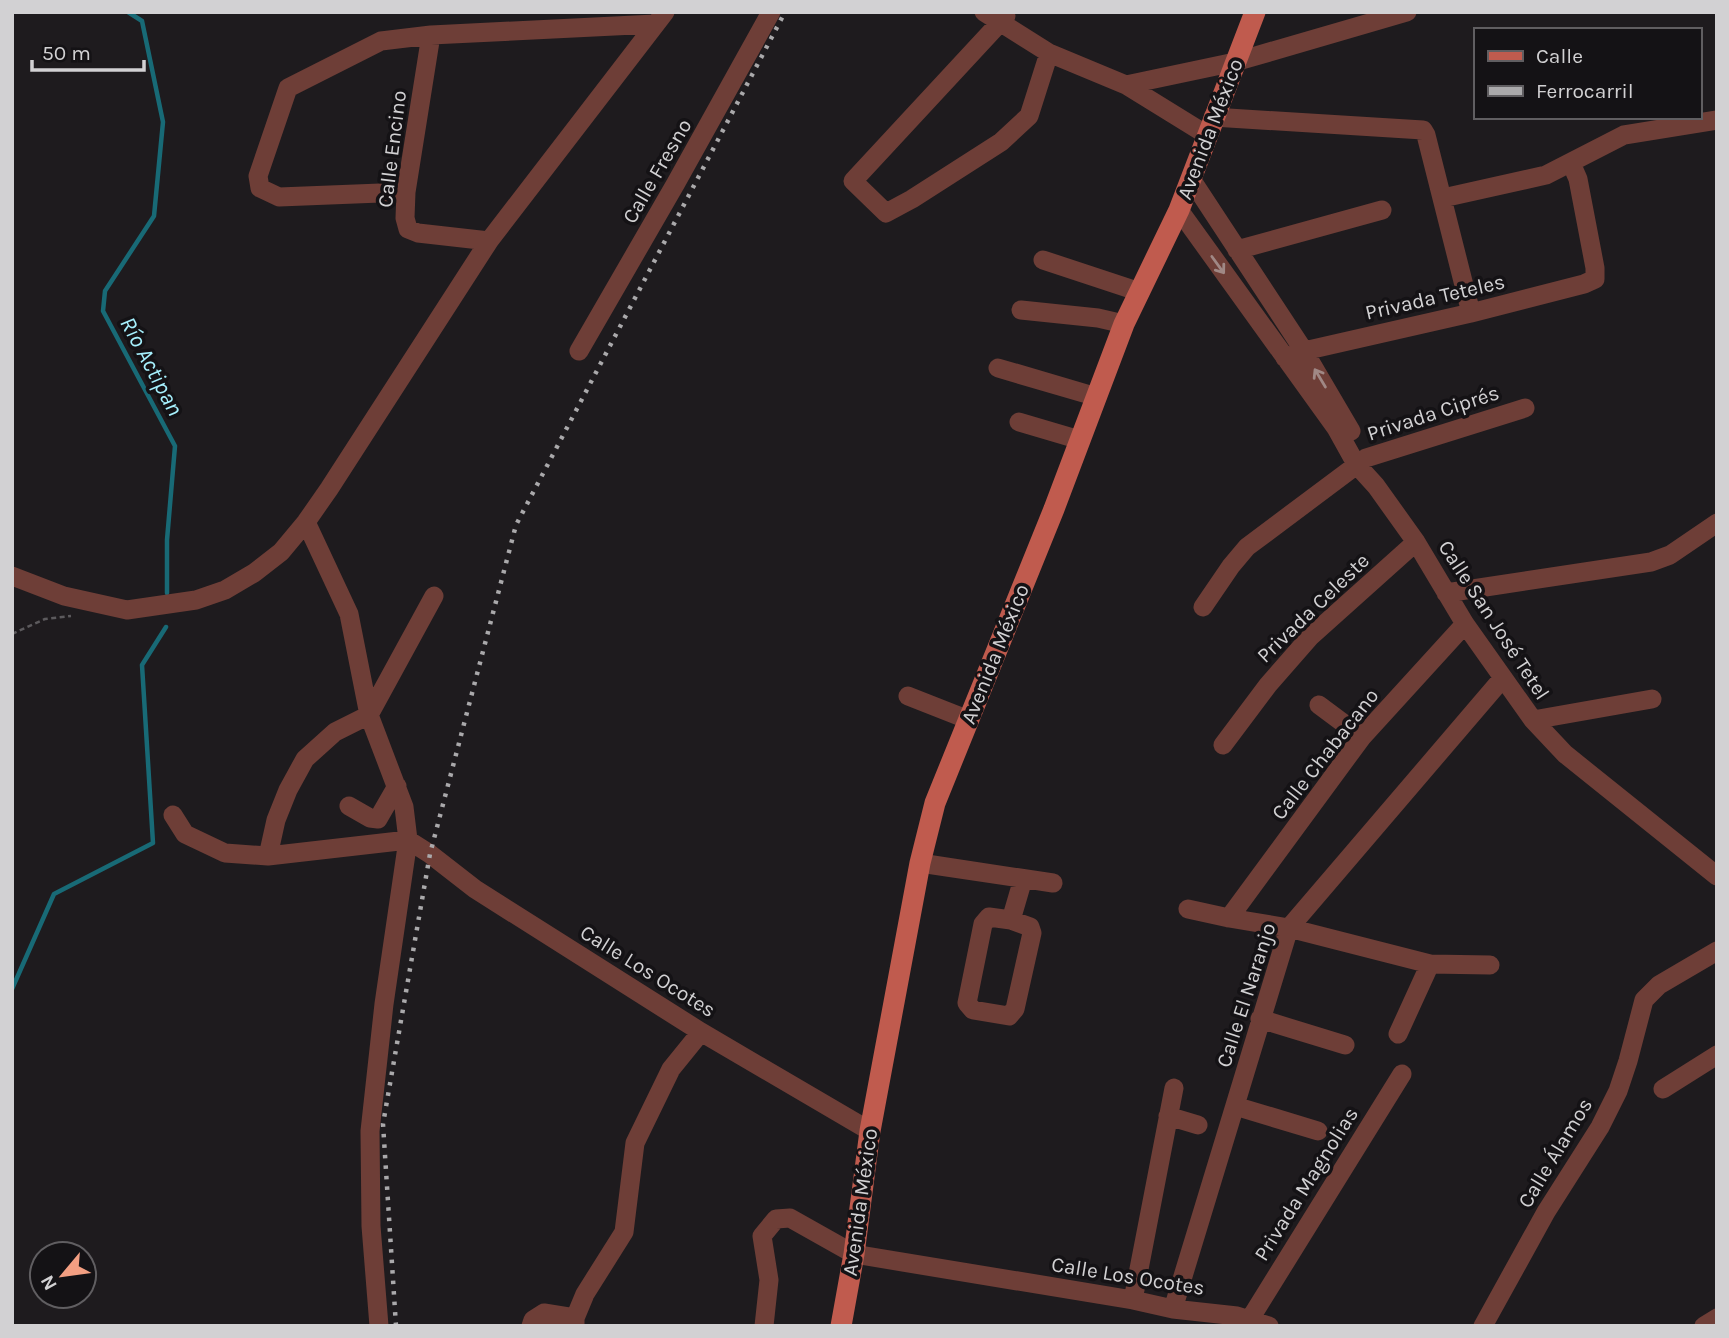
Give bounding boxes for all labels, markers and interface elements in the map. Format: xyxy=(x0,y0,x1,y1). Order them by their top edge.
scale bar xyxy=(32,28,144,72)
legend xyxy=(1474,28,1701,119)
text: 50 m xyxy=(42,41,91,65)
text: Calle xyxy=(1536,44,1583,68)
street label: Avenida México xyxy=(1172,55,1248,203)
text: Ferrocarril xyxy=(1536,79,1634,103)
street label: Calle Encino xyxy=(373,89,411,209)
street label: Calle Fresno xyxy=(617,115,697,227)
one-way arrow xyxy=(1211,255,1225,274)
street label: Privada Teteles xyxy=(1363,269,1507,325)
water label: Río Actipan xyxy=(114,312,189,420)
one-way arrow xyxy=(1312,368,1326,388)
street label: Privada Ciprés xyxy=(1364,380,1502,446)
street label: Calle San José Tetel xyxy=(1434,536,1554,704)
street label: Privada Celeste xyxy=(1252,548,1374,668)
street label: Avenida México xyxy=(956,581,1034,727)
street label: Calle Chabacano xyxy=(1266,684,1384,824)
street label: Calle Los Ocotes xyxy=(576,920,720,1022)
street label: Calle El Naranjo xyxy=(1211,920,1281,1070)
street label: Calle Álamos xyxy=(1513,1094,1597,1212)
street label: Privada Magnolias xyxy=(1249,1103,1363,1265)
street label: Avenida México xyxy=(838,1127,882,1277)
north arrow xyxy=(28,1240,98,1310)
street label: Calle Los Ocotes xyxy=(1050,1252,1206,1300)
text: N xyxy=(36,1271,62,1294)

